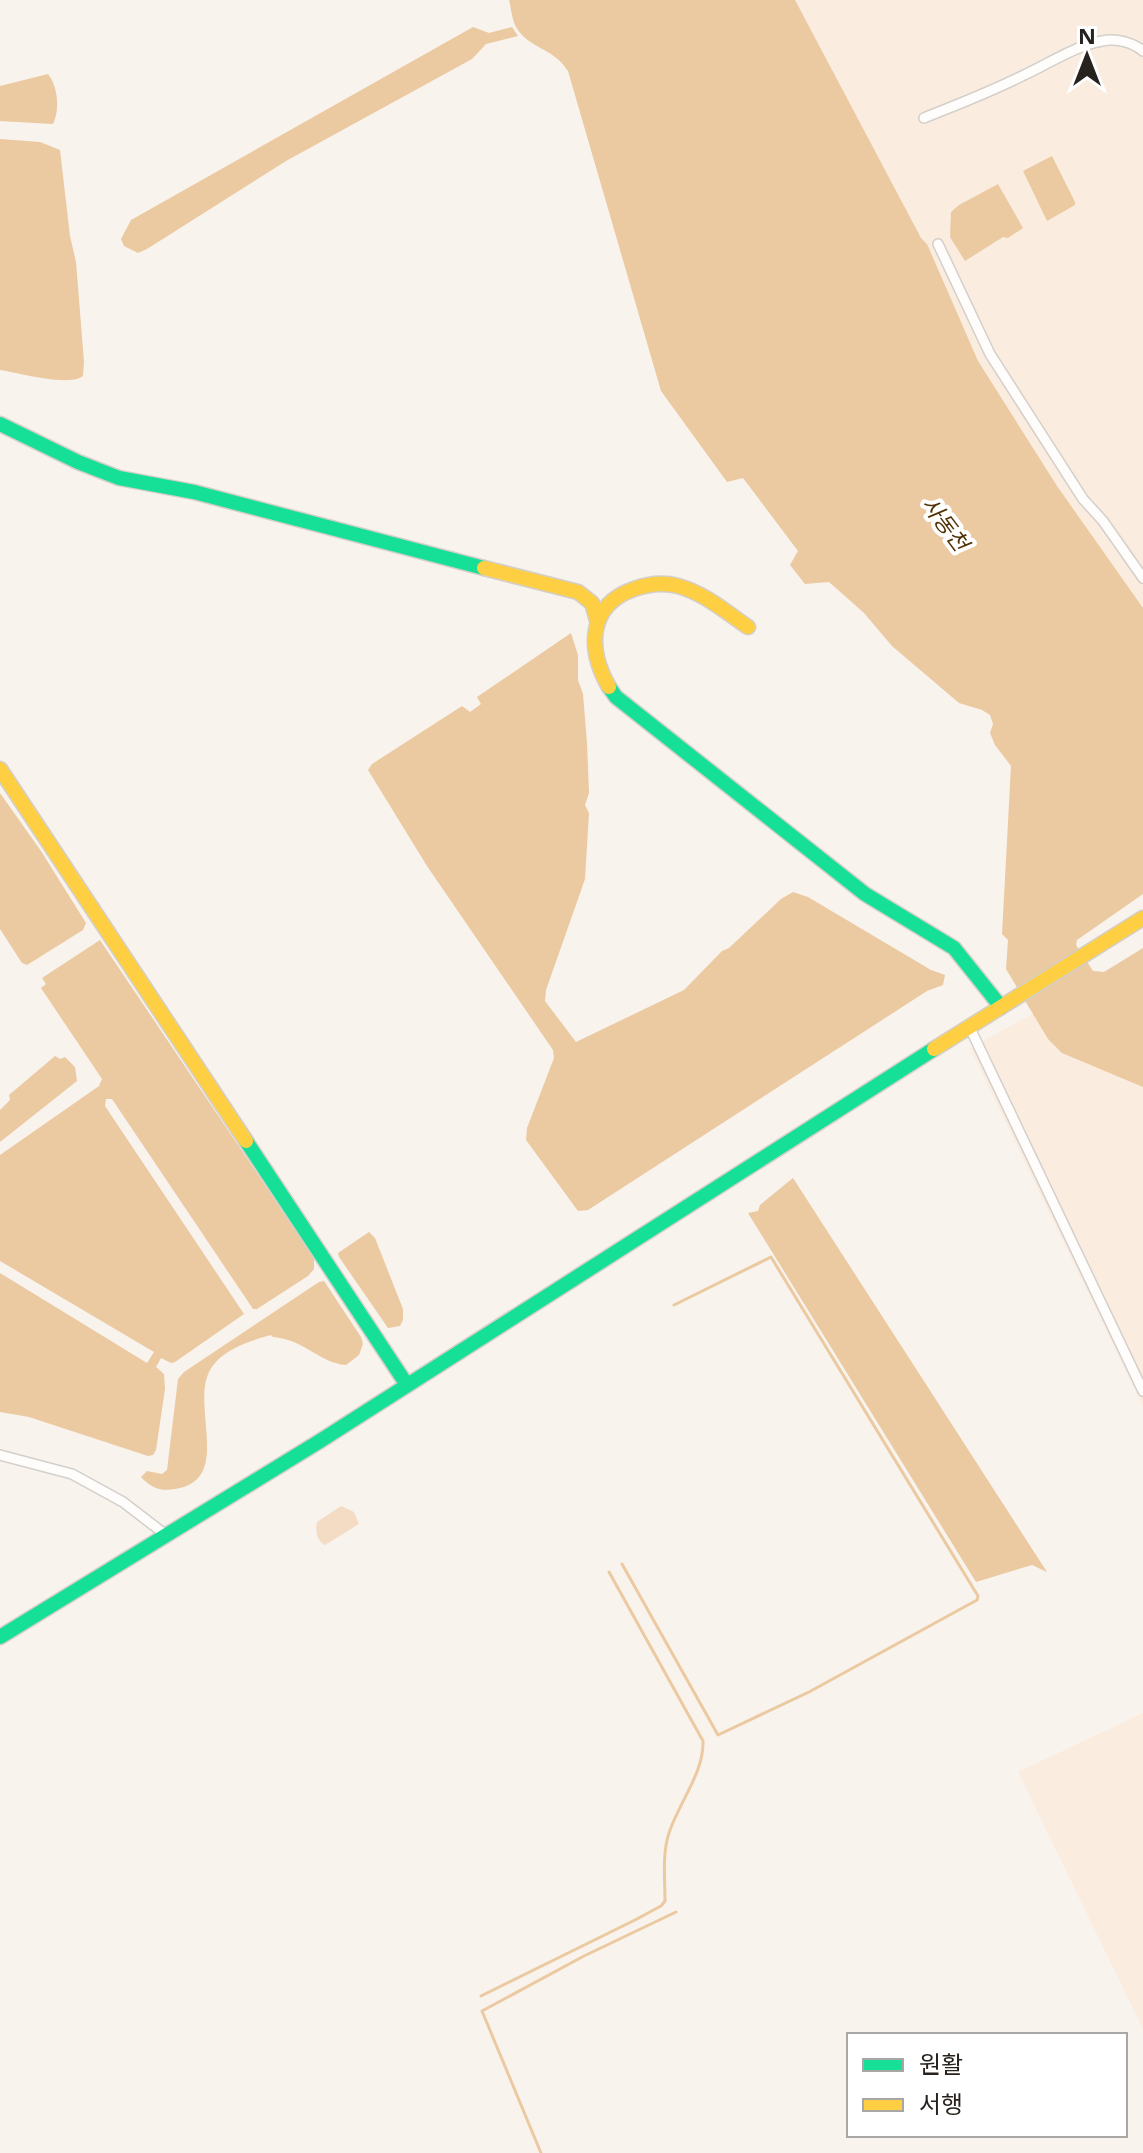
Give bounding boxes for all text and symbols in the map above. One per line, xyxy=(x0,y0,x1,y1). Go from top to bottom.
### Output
north arrow xyxy=(1047,16,1127,96)
text: N xyxy=(1078,20,1096,50)
water label: 사동천 xyxy=(916,490,978,558)
legend xyxy=(847,2033,1127,2137)
text: 원활 xyxy=(919,2047,963,2080)
text: 서행 xyxy=(919,2087,963,2120)

